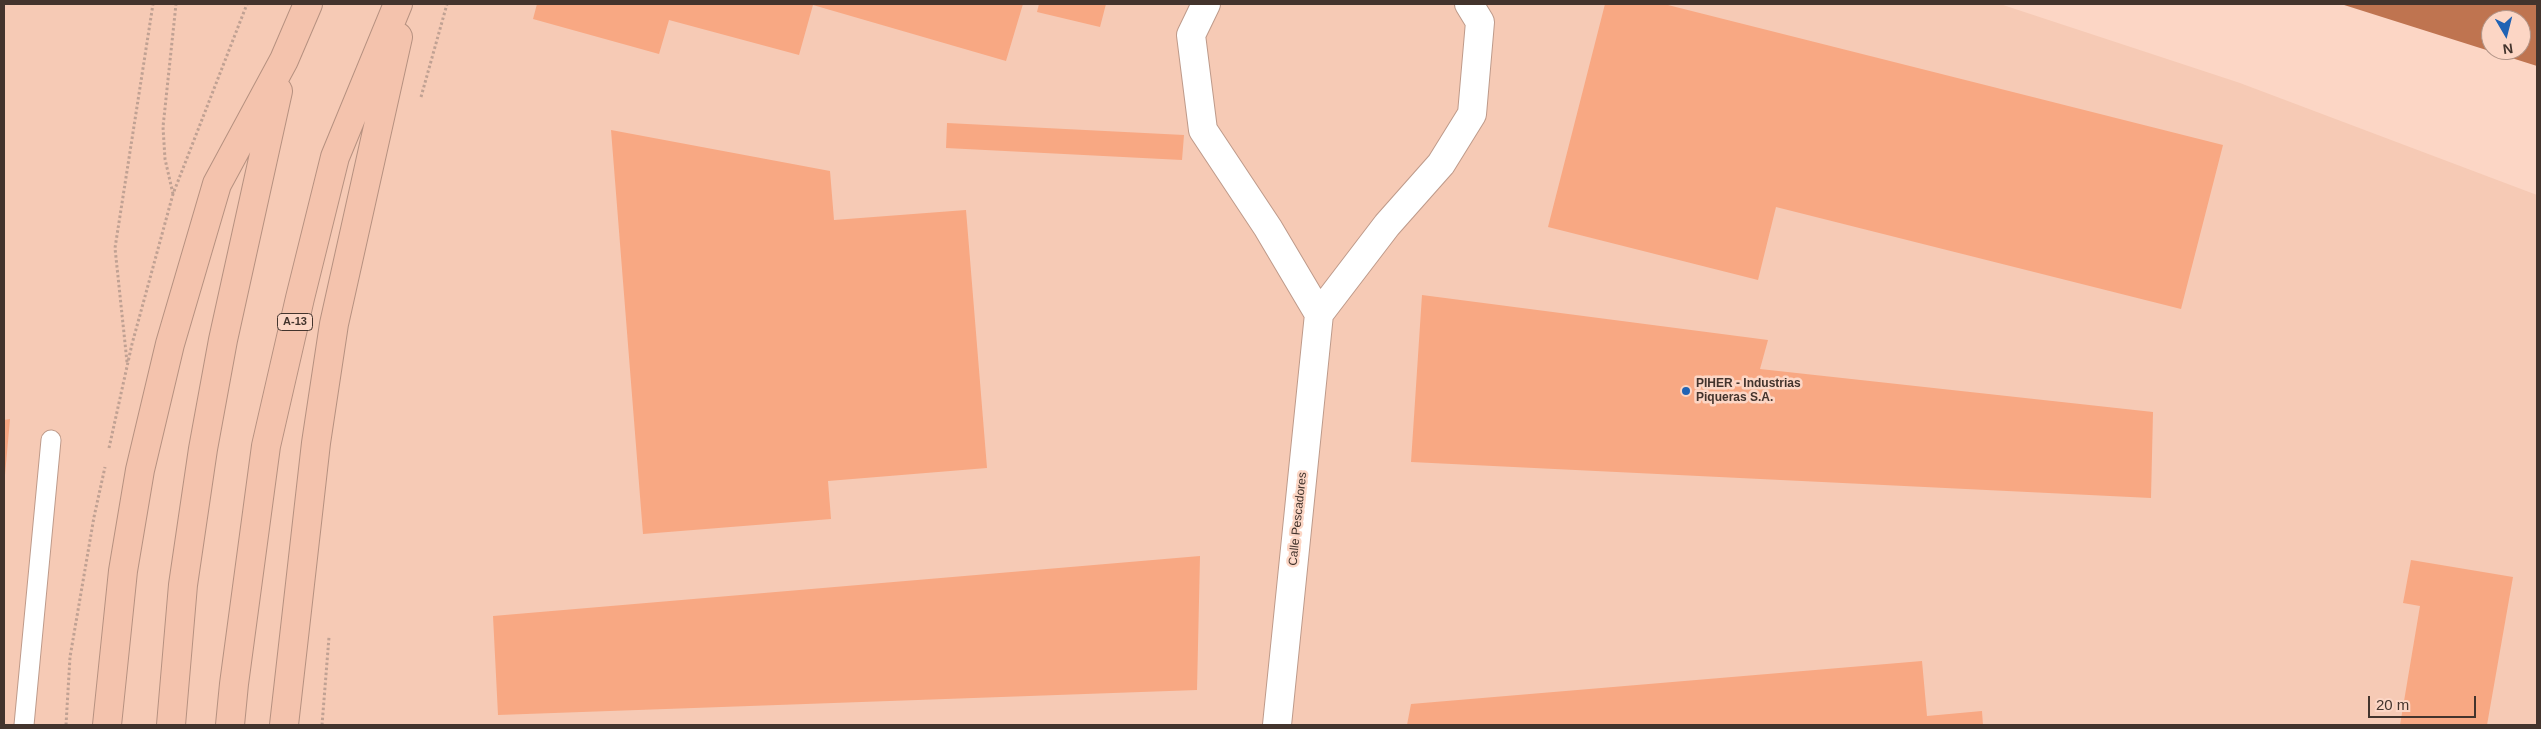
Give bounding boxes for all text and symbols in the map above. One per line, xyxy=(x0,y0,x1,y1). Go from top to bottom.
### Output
north arrow xyxy=(2481,10,2531,60)
text: N xyxy=(2502,40,2514,57)
road number: A-13 xyxy=(278,314,312,331)
place label: PIHER - Industrias Piqueras S.A. xyxy=(1696,377,1801,405)
marker: PIHER - Industrias Piqueras S.A. xyxy=(1680,385,1692,397)
street label: Calle Pescadores xyxy=(1286,471,1310,567)
scale bar xyxy=(2371,686,2478,718)
text: 20 m xyxy=(2376,696,2409,713)

